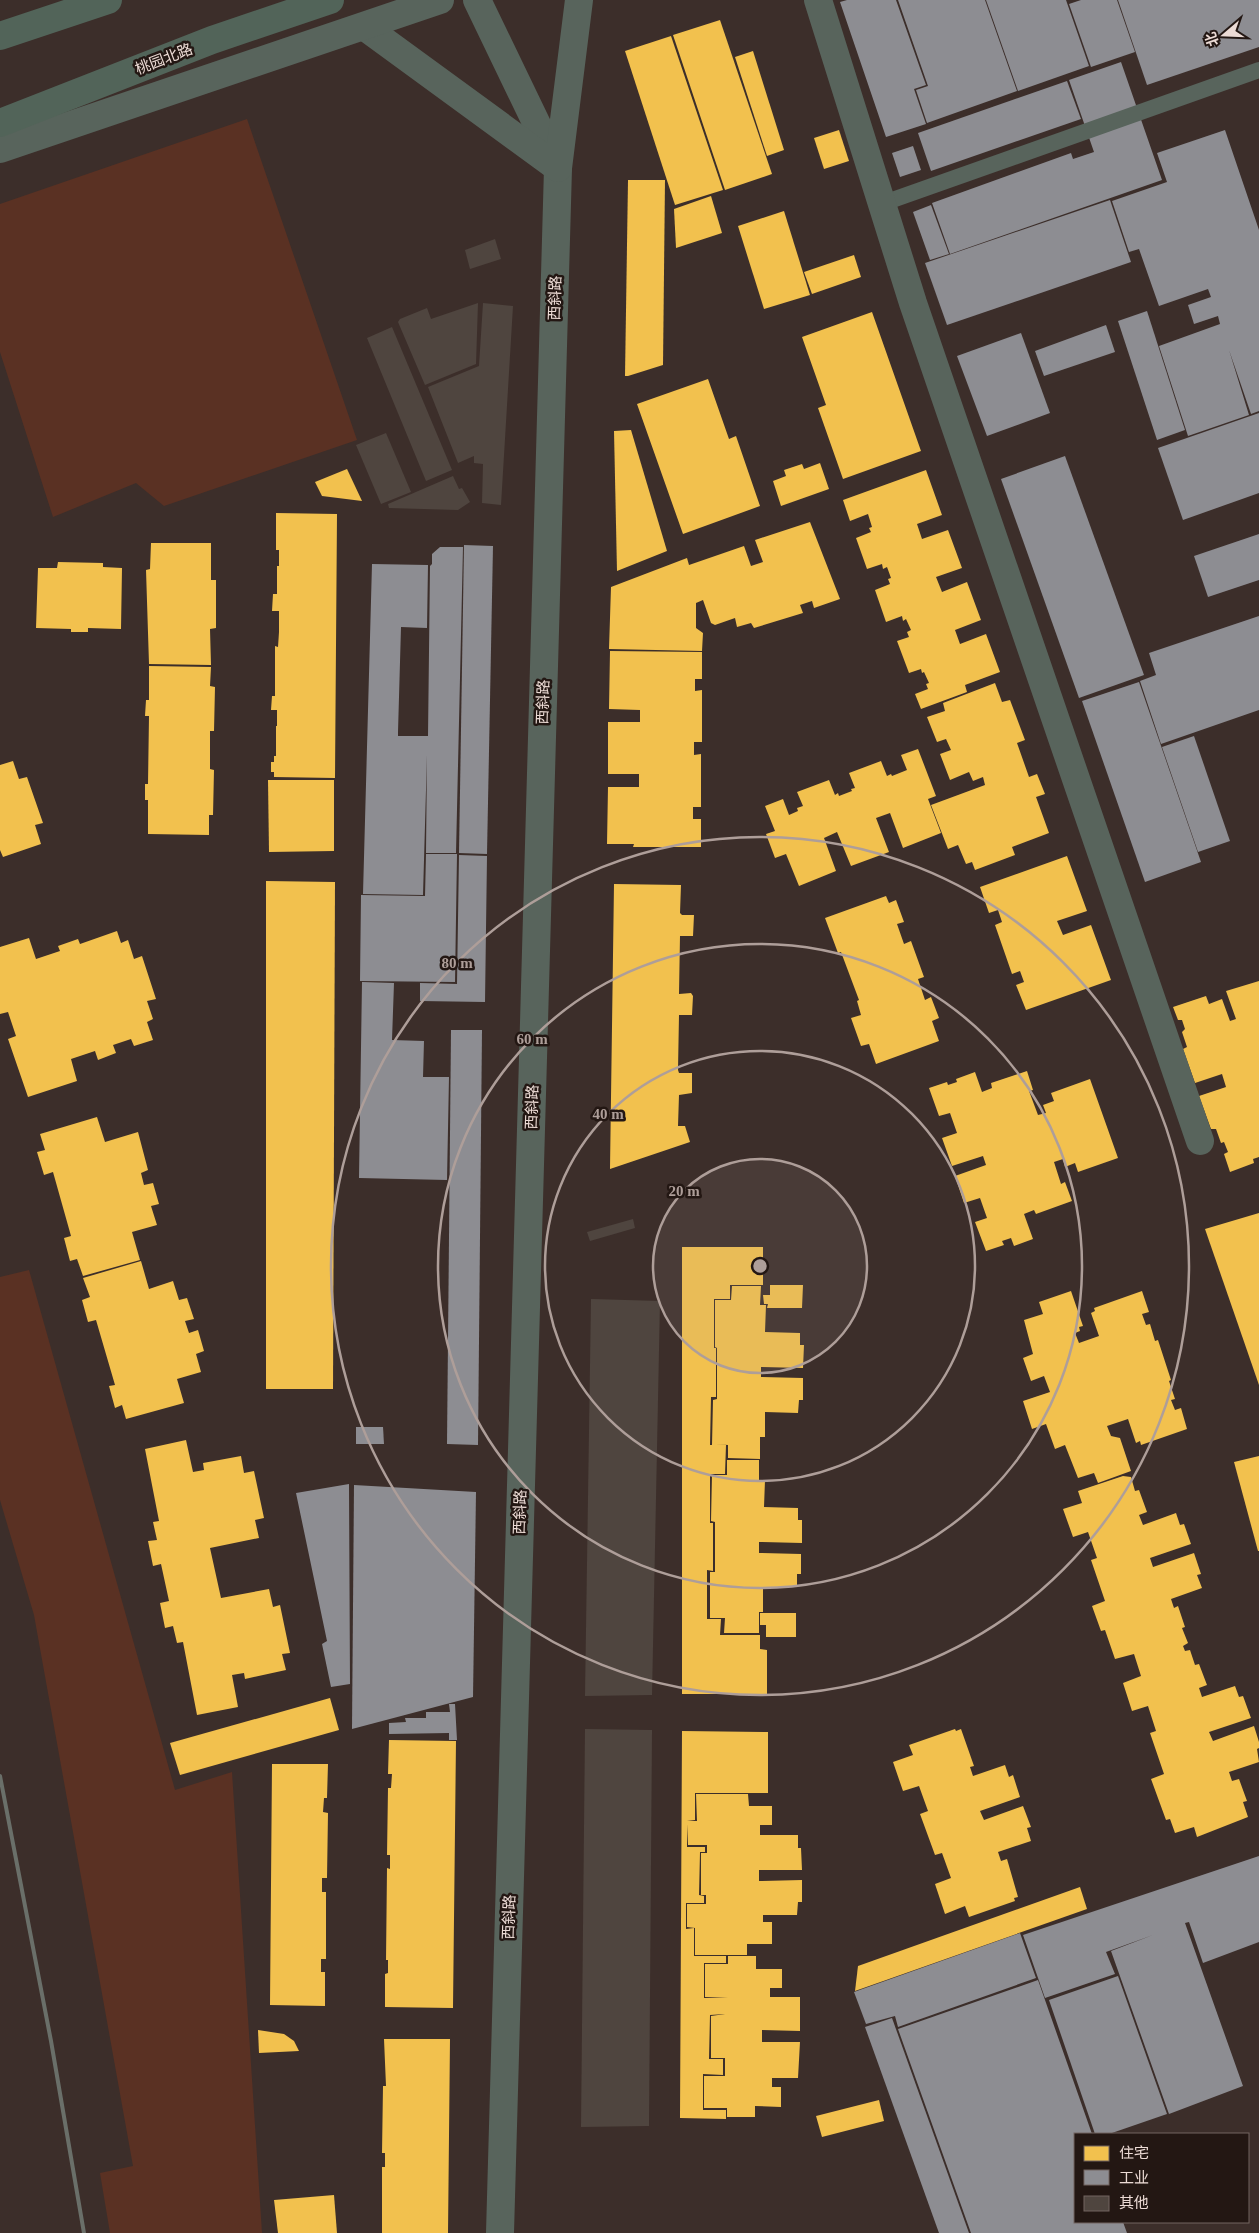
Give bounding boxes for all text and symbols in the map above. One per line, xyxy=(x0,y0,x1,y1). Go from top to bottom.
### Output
north arrow xyxy=(1199,10,1249,60)
text: 北 xyxy=(1203,30,1222,48)
street label: 桃园北路 xyxy=(133,40,195,77)
street label: 西斜路 xyxy=(546,275,564,321)
street label: 西斜路 xyxy=(534,679,552,725)
text: 80 m xyxy=(441,955,473,971)
text: 60 m xyxy=(516,1031,548,1047)
street label: 西斜路 xyxy=(523,1084,541,1130)
text: 40 m xyxy=(592,1106,624,1122)
text: 20 m xyxy=(668,1183,700,1199)
centre of rings xyxy=(751,1257,769,1275)
street label: 西斜路 xyxy=(511,1489,529,1535)
street label: 西斜路 xyxy=(500,1894,518,1940)
legend xyxy=(1074,2133,1249,2223)
text: 住宅 xyxy=(1119,2145,1149,2161)
text: 工业 xyxy=(1119,2170,1149,2186)
text: 其他 xyxy=(1119,2195,1149,2211)

